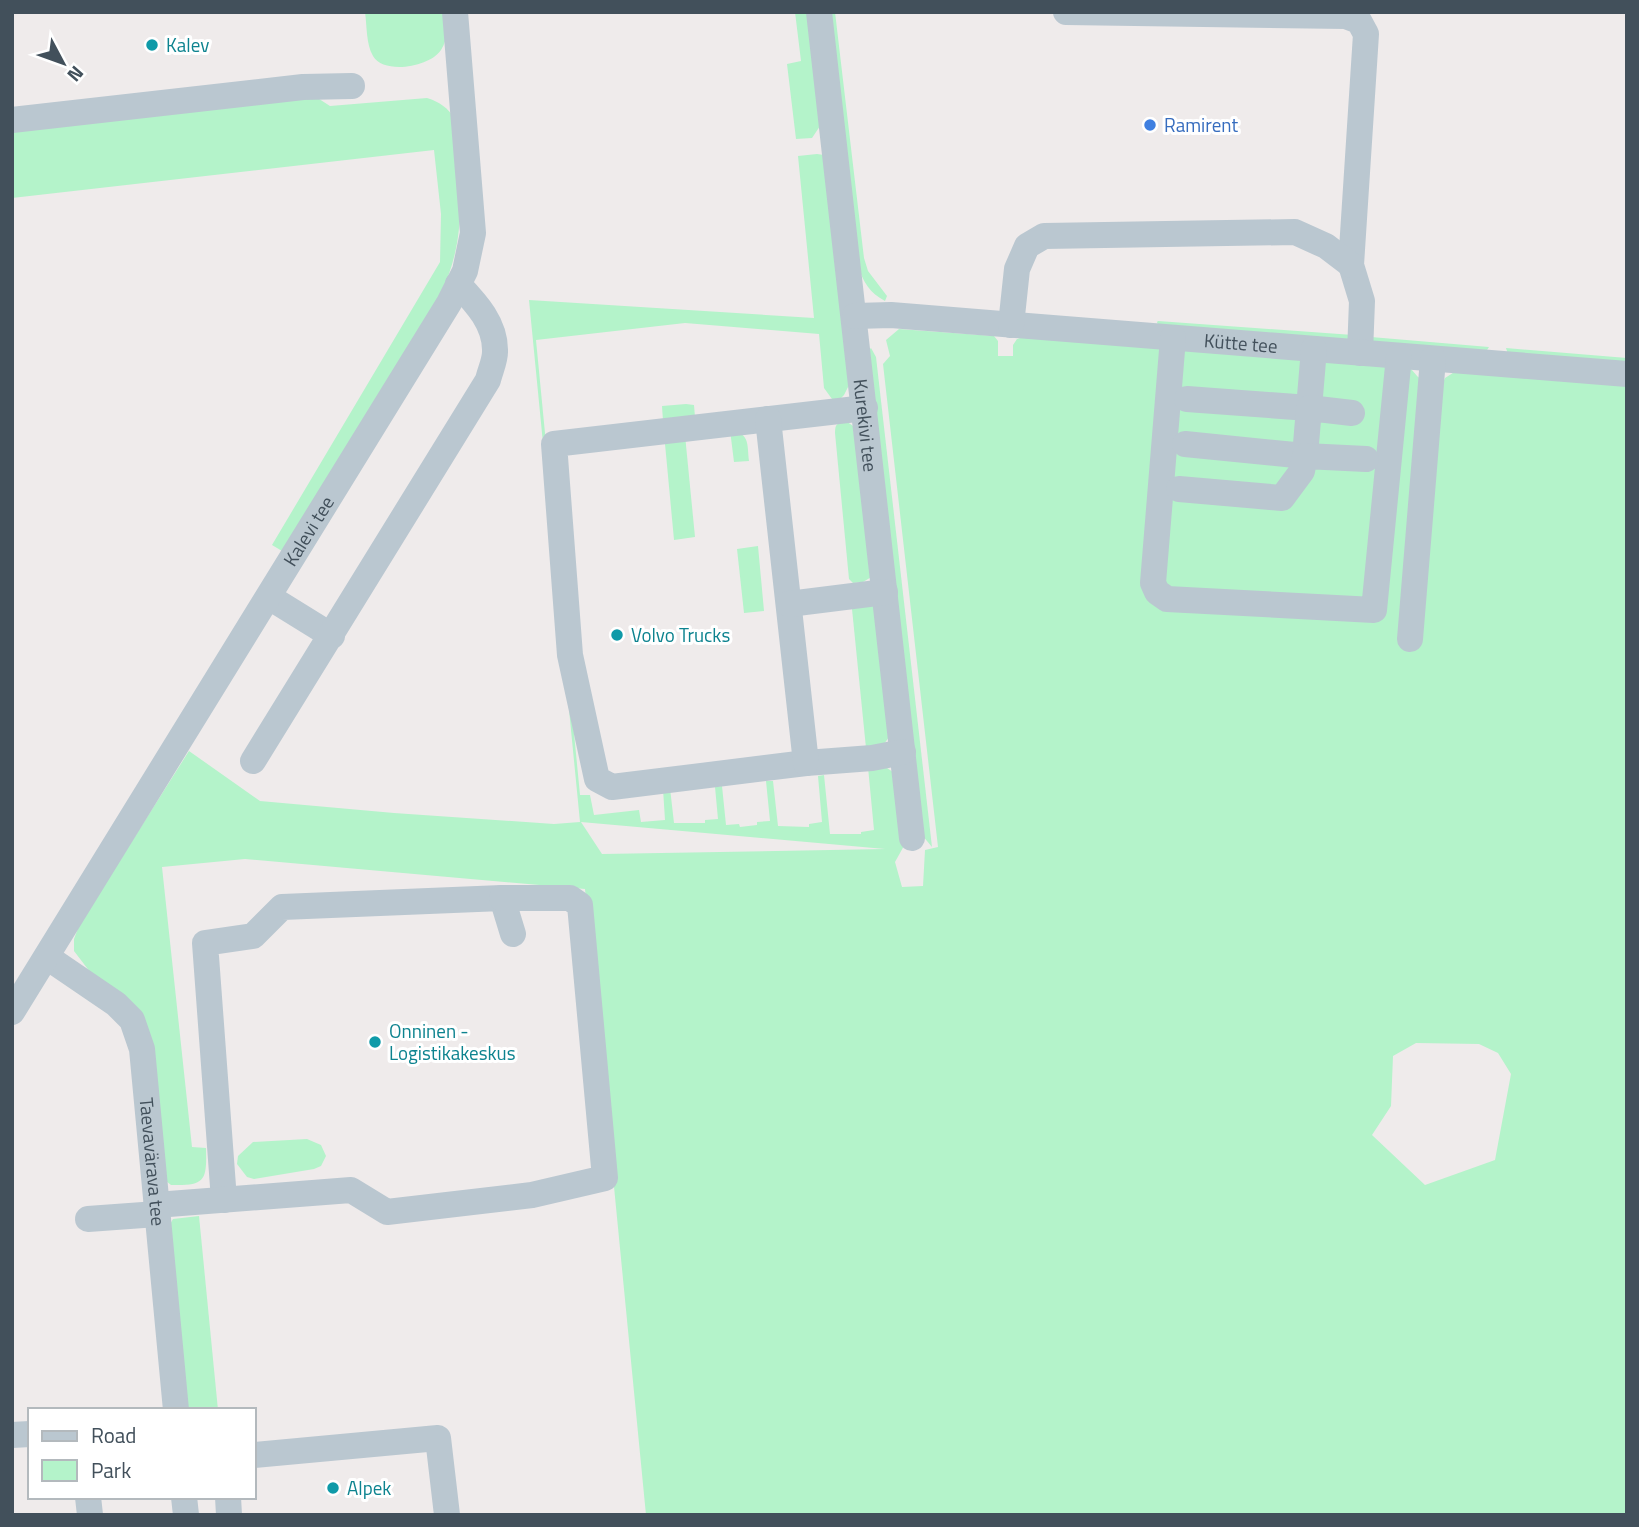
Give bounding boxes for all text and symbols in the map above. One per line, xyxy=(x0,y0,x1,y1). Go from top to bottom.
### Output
north arrow xyxy=(28,28,98,98)
place label: Kalev xyxy=(166,30,209,59)
marker: Kalev xyxy=(144,37,160,53)
text: N xyxy=(61,60,91,89)
place label: Ramirent xyxy=(1164,110,1238,139)
marker: Ramirent xyxy=(1142,117,1158,133)
street label: Kütte tee xyxy=(1203,325,1279,360)
street label: Kurekivi tee xyxy=(846,377,886,473)
street label: Kalevi tee xyxy=(275,490,341,571)
place label: Volvo Trucks xyxy=(631,620,730,649)
marker: Volvo Trucks xyxy=(609,627,625,643)
place label: Onninen - Logistikakeskus xyxy=(389,1016,516,1067)
marker: Onninen - Logistikakeskus xyxy=(367,1034,383,1050)
street label: Taevavärava tee xyxy=(133,1096,174,1227)
legend xyxy=(28,1408,256,1499)
text: Road xyxy=(91,1419,136,1451)
text: Park xyxy=(91,1454,131,1486)
place label: Alpek xyxy=(347,1473,391,1502)
marker: Alpek xyxy=(325,1480,341,1496)

